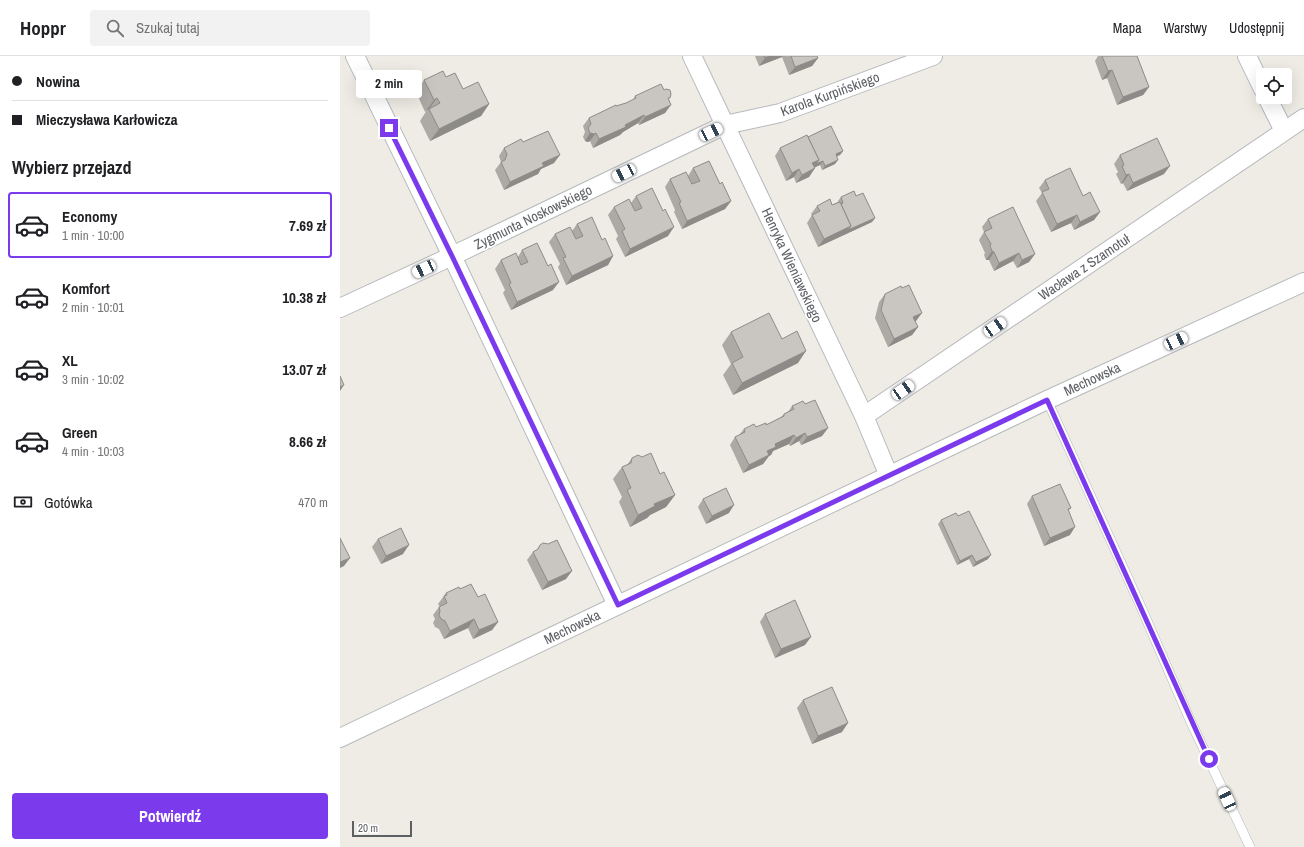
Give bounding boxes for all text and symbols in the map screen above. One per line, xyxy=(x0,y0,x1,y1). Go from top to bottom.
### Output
search box xyxy=(90,10,370,46)
text: Hoppr xyxy=(20,15,66,41)
icon: search xyxy=(104,17,126,39)
text: Szukaj tutaj xyxy=(136,17,199,38)
text: Mapa xyxy=(1113,19,1142,37)
text: Warstwy xyxy=(1164,19,1207,37)
text: Udostępnij xyxy=(1229,19,1284,37)
street label: Karola Kurpińskiego xyxy=(778,68,882,120)
map controls xyxy=(1256,68,1292,104)
button: locate xyxy=(1256,68,1292,104)
callout: 2 min xyxy=(356,70,422,98)
text: Nowina xyxy=(36,71,80,92)
text: 2 min xyxy=(375,75,403,92)
text: Mieczysława Karłowicza xyxy=(36,109,178,130)
route end xyxy=(380,119,398,137)
car xyxy=(698,121,724,143)
text: Wybierz przejazd xyxy=(12,155,132,180)
car xyxy=(611,162,637,184)
street label: Zygmunta Noskowskiego xyxy=(471,181,595,253)
street label: Henryka Wieniawskiego xyxy=(758,205,826,325)
text: Economy xyxy=(62,206,117,227)
icon: car xyxy=(14,207,50,243)
text: 7.69 zł xyxy=(289,215,326,236)
text: 1 min · 10:00 xyxy=(62,227,124,244)
street label: Wacława z Szamotuł xyxy=(1035,229,1134,304)
car xyxy=(411,258,437,280)
text: Komfort xyxy=(62,278,110,299)
icon: car xyxy=(14,279,50,315)
text: 10.38 zł xyxy=(282,287,326,308)
text: 2 min · 10:01 xyxy=(62,299,124,316)
car xyxy=(982,315,1008,339)
car xyxy=(1163,330,1189,352)
text: XL xyxy=(62,350,78,371)
icon: car xyxy=(14,351,50,387)
street label: Mechowska xyxy=(1061,358,1124,400)
text: 13.07 zł xyxy=(282,359,326,380)
text: 3 min · 10:02 xyxy=(62,371,124,388)
car xyxy=(890,378,916,402)
text: Green xyxy=(62,422,98,443)
icon: car xyxy=(14,423,50,459)
text: 8.66 zł xyxy=(289,431,326,452)
text: 4 min · 10:03 xyxy=(62,443,124,460)
icon: cash xyxy=(12,491,34,513)
text: Gotówka xyxy=(44,492,93,513)
text: 470 m xyxy=(298,494,328,511)
street label: Mechowska xyxy=(541,605,604,648)
route start xyxy=(1200,750,1218,768)
car xyxy=(1216,786,1238,812)
button: Potwierdź xyxy=(12,793,328,839)
scale bar xyxy=(352,819,412,838)
text: 20 m xyxy=(358,821,378,835)

